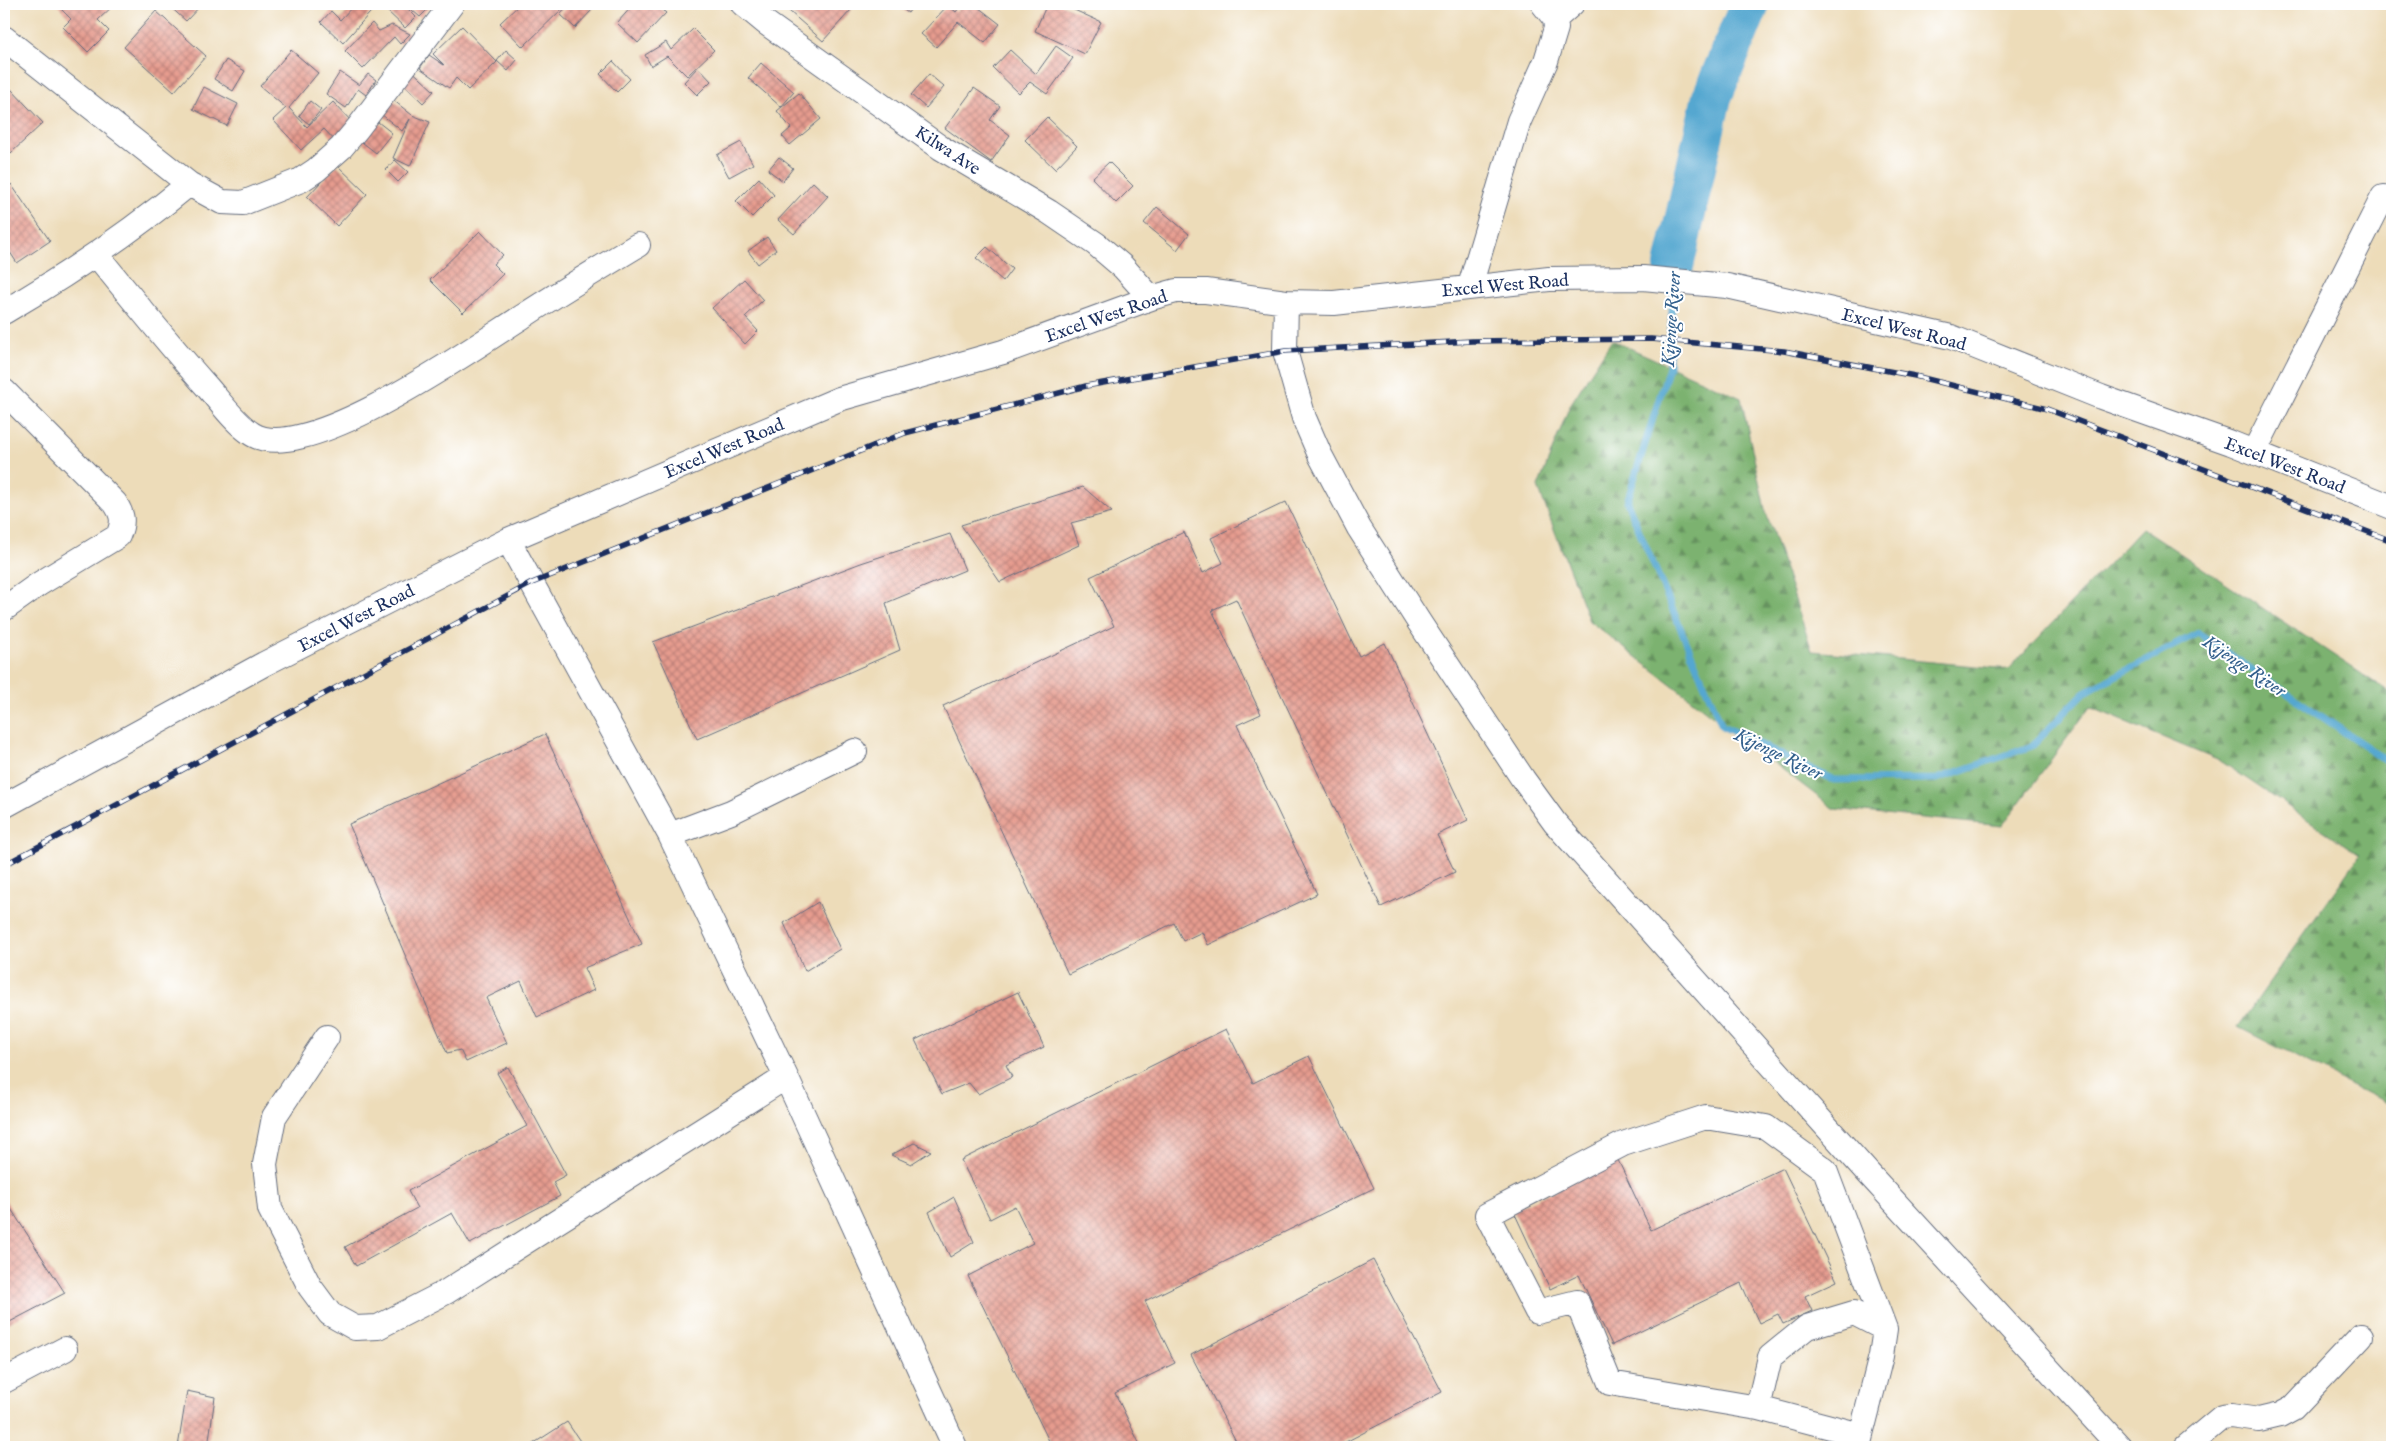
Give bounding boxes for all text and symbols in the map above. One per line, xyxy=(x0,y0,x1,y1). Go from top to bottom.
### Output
street label: Kilwa Ave xyxy=(910,121,984,181)
street label: Excel West Road xyxy=(1441,269,1570,304)
water label: Kijenge River xyxy=(1657,269,1687,368)
street label: Excel West Road xyxy=(1042,286,1171,349)
street label: Excel West Road xyxy=(1839,304,1969,357)
street label: Excel West Road xyxy=(661,414,788,485)
street label: Excel West Road xyxy=(2221,433,2349,500)
street label: Excel West Road xyxy=(295,580,419,659)
water label: Kijenge River xyxy=(2197,630,2291,704)
water label: Kijenge River xyxy=(1729,723,1828,787)

